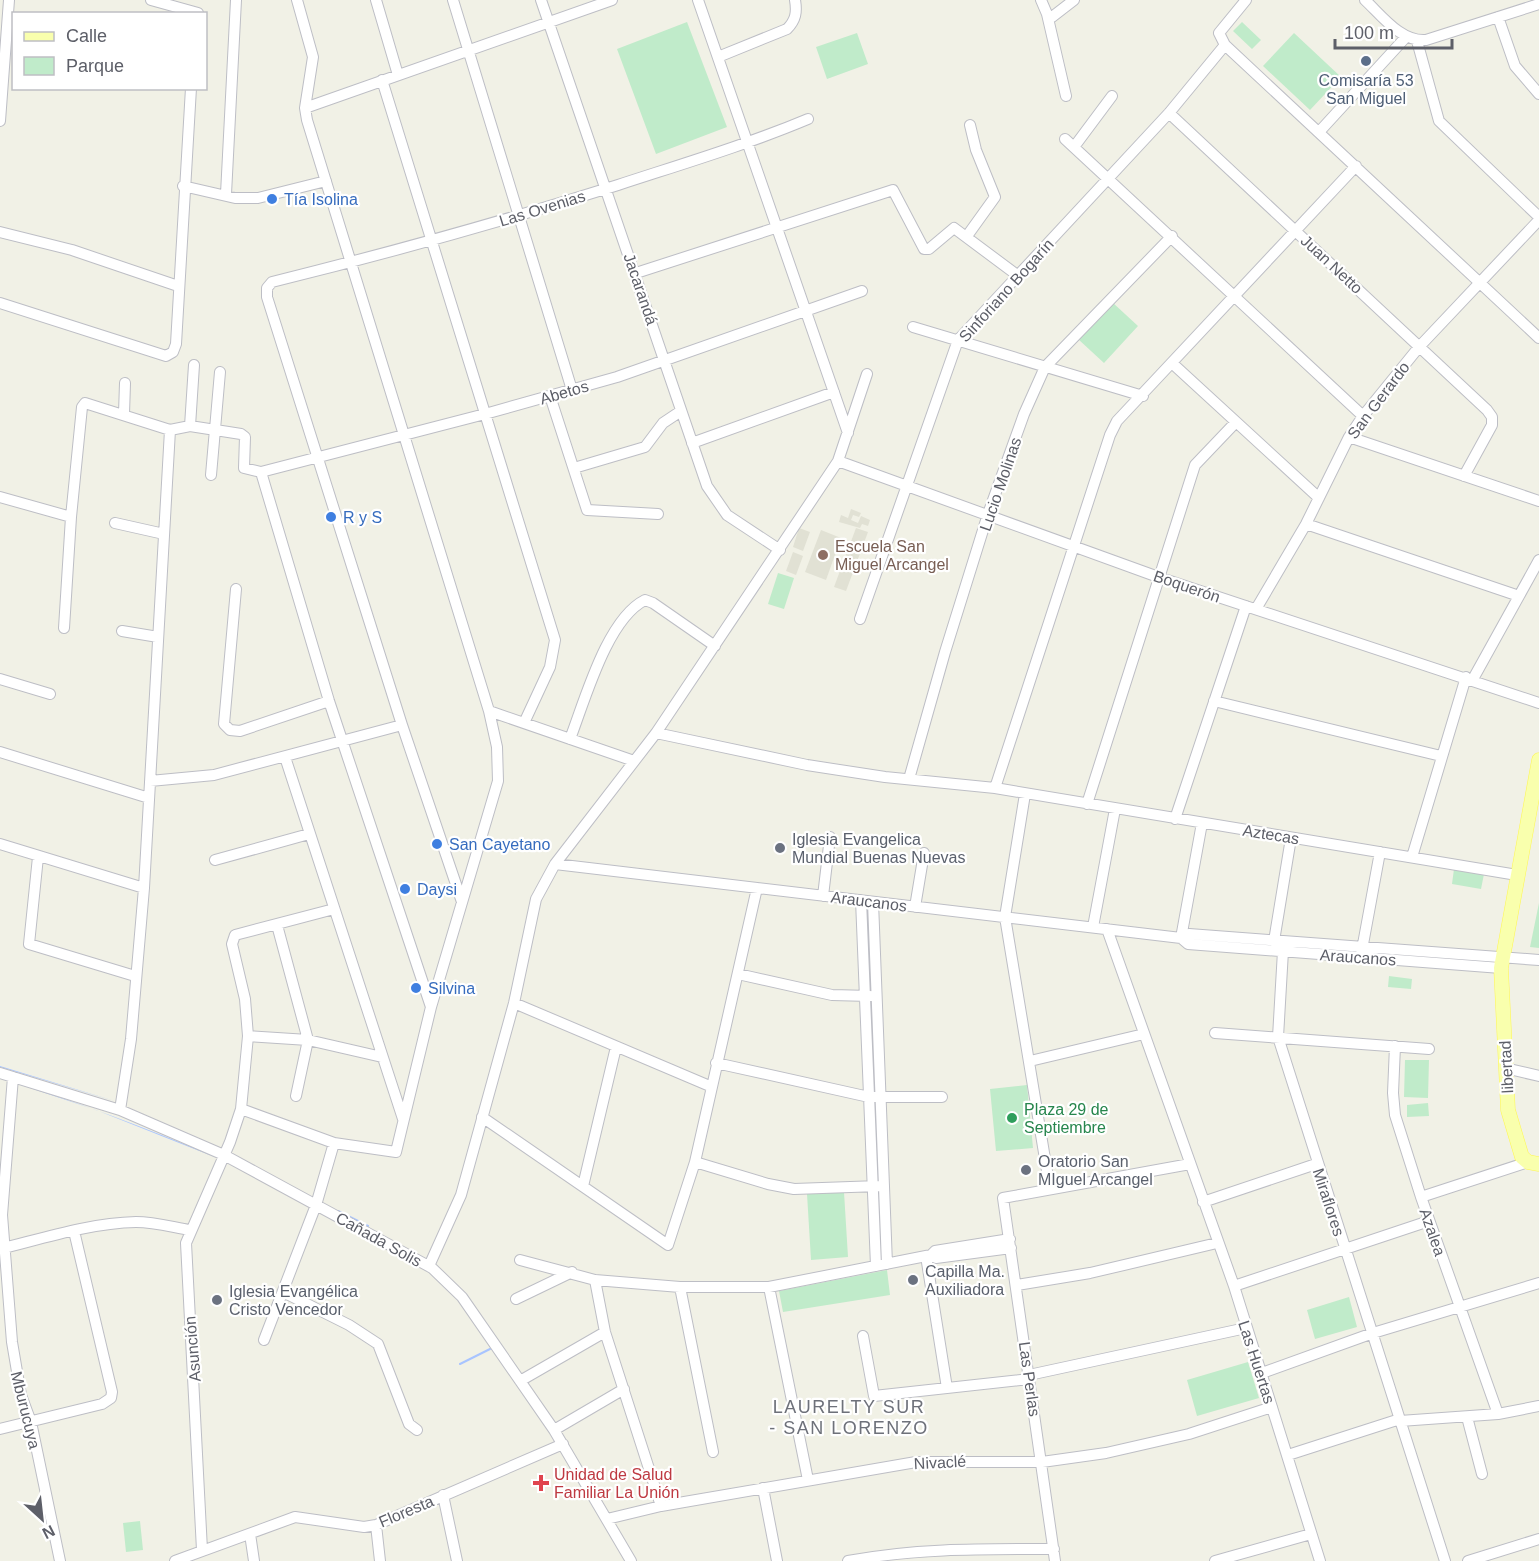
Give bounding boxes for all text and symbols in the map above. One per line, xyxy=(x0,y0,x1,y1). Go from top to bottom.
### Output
legend xyxy=(12,12,207,90)
scale bar xyxy=(1335,12,1452,50)
text: 100 m xyxy=(1344,23,1394,43)
text: Calle xyxy=(66,26,107,46)
marker: Comisaría 53 San Miguel xyxy=(1359,54,1373,68)
text: Parque xyxy=(66,56,124,76)
place label: Comisaría 53 San Miguel xyxy=(1318,72,1414,107)
street label: Las Ovenias xyxy=(497,187,587,230)
place label: Tía Isolina xyxy=(284,191,358,208)
marker: Tía Isolina xyxy=(265,192,279,206)
street label: Juan Netto xyxy=(1298,232,1366,297)
street label: Sinforiano Bogarín xyxy=(956,235,1057,345)
street label: Jacarandá xyxy=(620,251,661,327)
street label: San Gerardo xyxy=(1344,359,1413,442)
street label: Abetos xyxy=(538,377,590,408)
street label: Lucio Molinas xyxy=(977,435,1024,533)
place label: R y S xyxy=(343,509,382,526)
marker: R y S xyxy=(324,510,338,524)
place label: Escuela San Miguel Arcangel xyxy=(835,538,949,573)
marker: Escuela San Miguel Arcangel xyxy=(816,548,830,562)
street label: Boquerón xyxy=(1151,567,1222,606)
street label: Aztecas xyxy=(1241,822,1300,847)
place label: Iglesia Evangelica Mundial Buenas Nuevas xyxy=(792,831,965,866)
place label: San Cayetano xyxy=(449,836,551,853)
marker: San Cayetano xyxy=(430,837,444,851)
marker: Iglesia Evangelica Mundial Buenas Nuevas xyxy=(773,841,787,855)
place label: Daysi xyxy=(417,881,457,898)
marker: Daysi xyxy=(398,882,412,896)
street label: Araucanos xyxy=(830,888,908,915)
street label: Araucanos xyxy=(1319,946,1397,969)
place label: Silvina xyxy=(428,980,475,997)
marker: Silvina xyxy=(409,981,423,995)
street label: libertad xyxy=(1497,1040,1516,1094)
place label: Plaza 29 de Septiembre xyxy=(1024,1101,1109,1136)
marker: Plaza 29 de Septiembre xyxy=(1005,1111,1019,1125)
place label: Oratorio San MIguel Arcangel xyxy=(1038,1153,1153,1188)
marker: Oratorio San MIguel Arcangel xyxy=(1019,1163,1033,1177)
street label: Miraflores xyxy=(1310,1166,1347,1238)
street label: Azalea xyxy=(1417,1206,1449,1258)
street label: Cañada Solis xyxy=(333,1209,424,1270)
place label: Capilla Ma. Auxiliadora xyxy=(925,1263,1005,1298)
marker: Capilla Ma. Auxiliadora xyxy=(906,1273,920,1287)
place label: Iglesia Evangélica Cristo Vencedor xyxy=(229,1283,358,1318)
marker: Iglesia Evangélica Cristo Vencedor xyxy=(210,1293,224,1307)
street label: Asunción xyxy=(181,1315,204,1382)
street label: Las Huertas xyxy=(1235,1319,1278,1406)
street label: Las Perlas xyxy=(1016,1340,1043,1418)
street label: Mburucuya xyxy=(8,1370,43,1451)
district label: LAURELTY SUR - SAN LORENZO xyxy=(769,1397,929,1438)
street label: Nivaclé xyxy=(913,1453,967,1472)
place label: Unidad de Salud Familiar La Unión xyxy=(554,1466,679,1501)
marker: Unidad de Salud Familiar La Unión xyxy=(532,1474,550,1492)
north arrow xyxy=(12,1489,72,1549)
street label: Floresta xyxy=(376,1492,436,1531)
text: N xyxy=(40,1522,58,1542)

